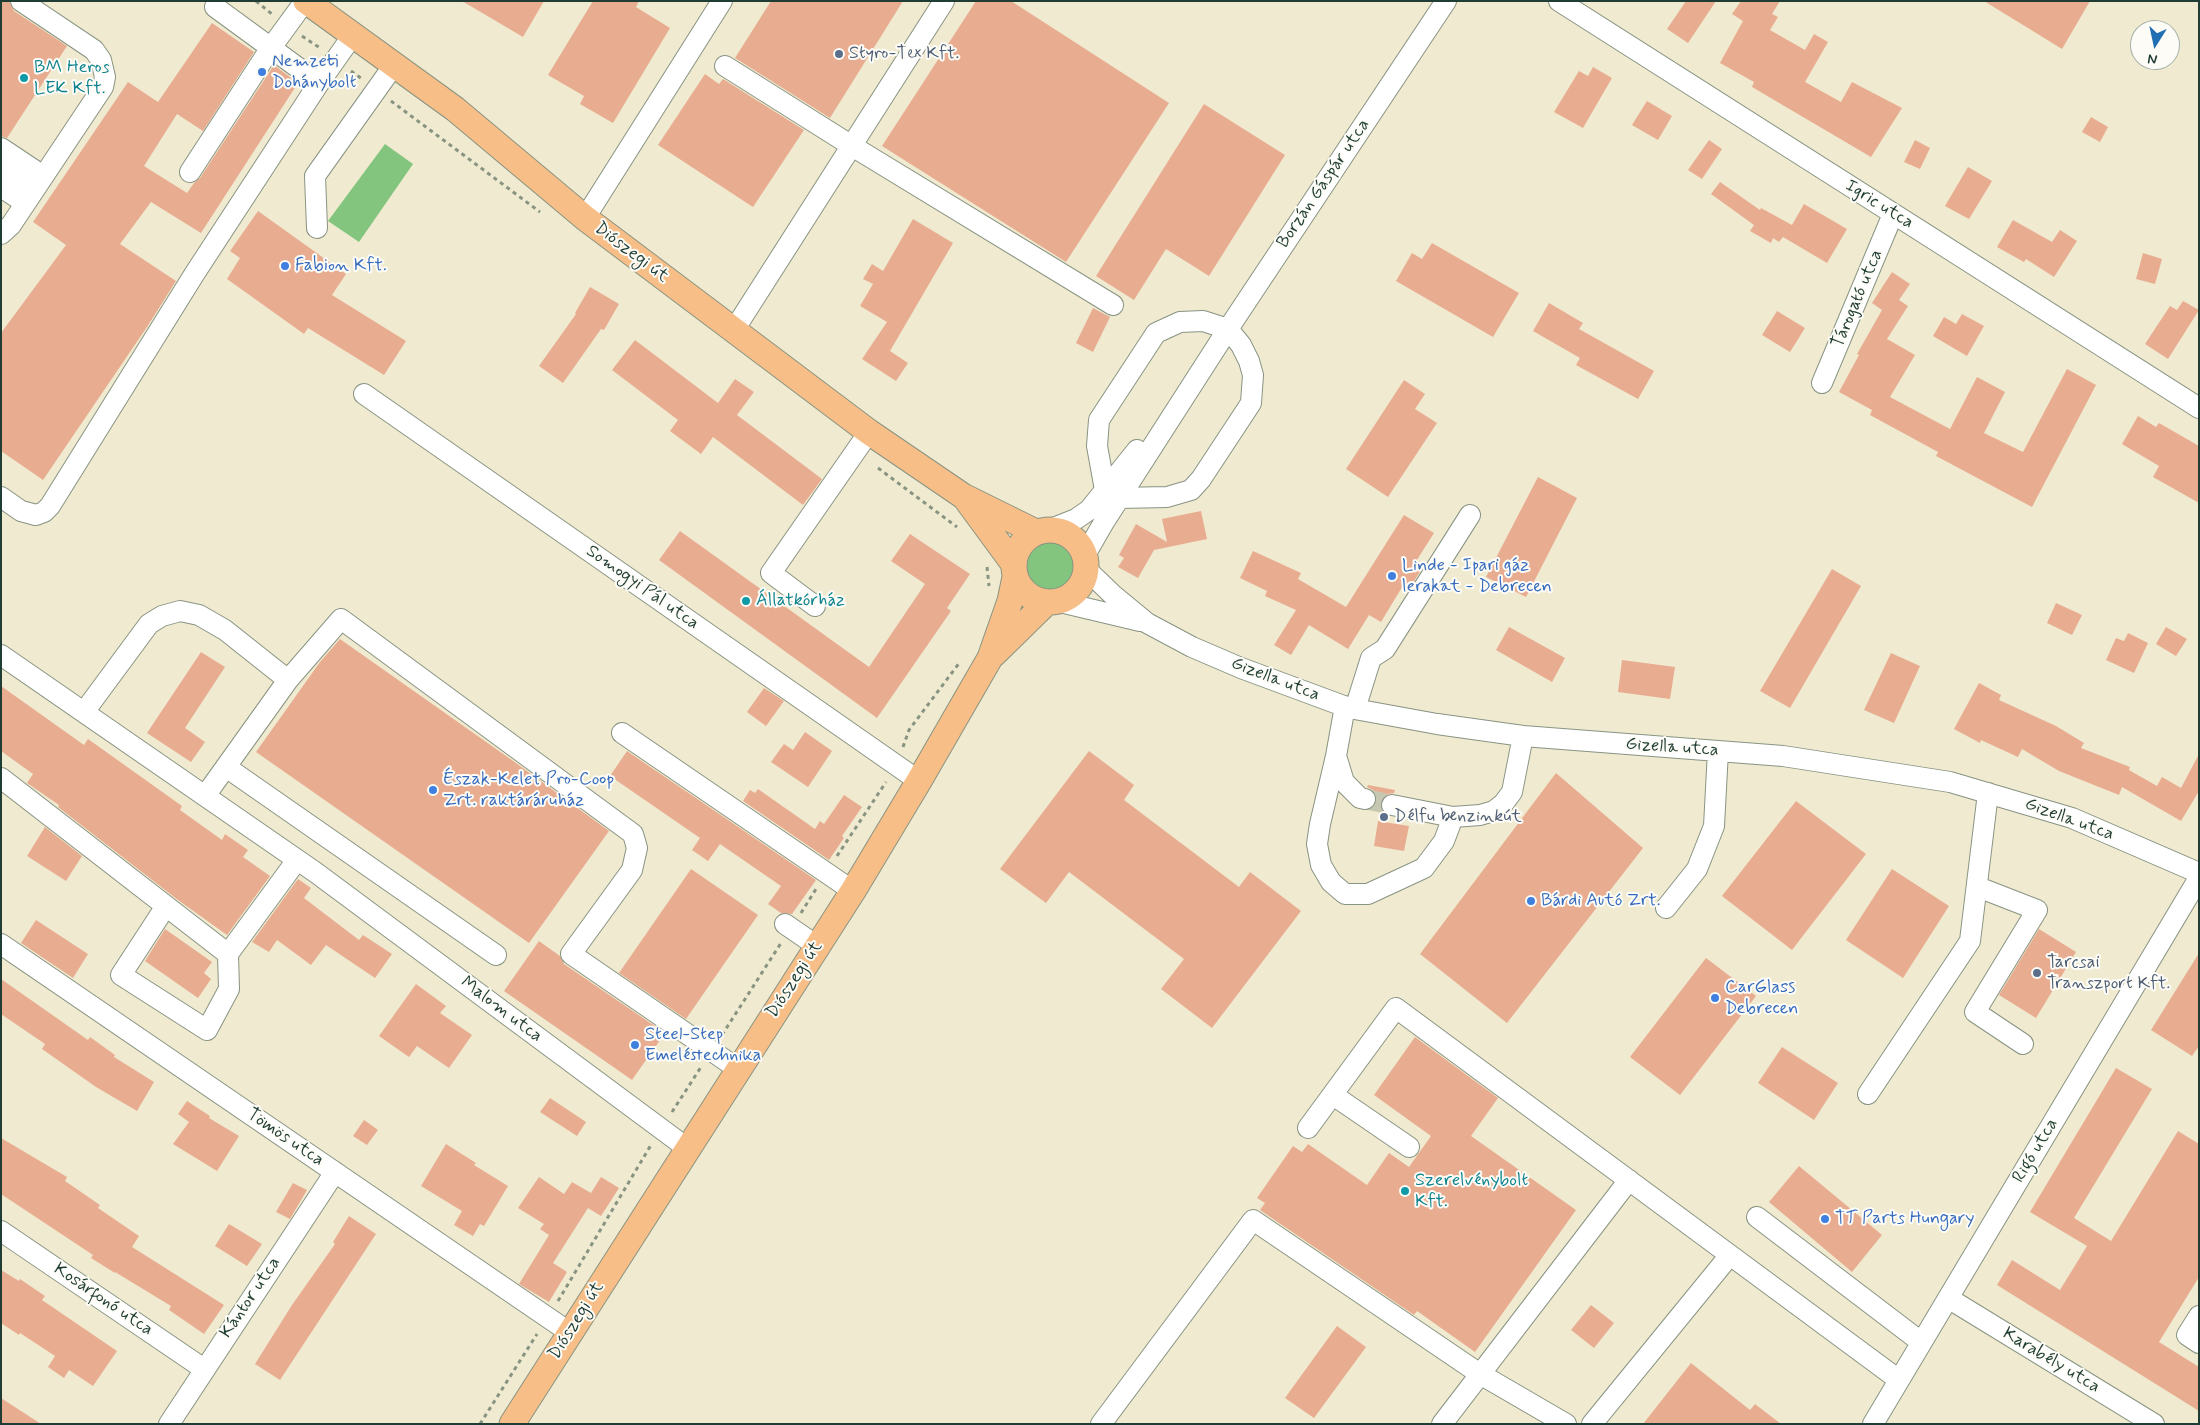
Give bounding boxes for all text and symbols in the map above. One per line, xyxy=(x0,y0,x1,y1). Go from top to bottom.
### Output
north arrow xyxy=(2130,20,2180,70)
place label: Styro-Tex Kft. xyxy=(849,43,959,65)
marker: Styro-Tex Kft. xyxy=(833,48,845,60)
text: N xyxy=(2146,49,2159,68)
place label: Nemzeti Dohánybolt xyxy=(272,51,356,94)
place label: BM Heros LEK Kft. xyxy=(34,57,110,100)
marker: Nemzeti Dohánybolt xyxy=(256,66,268,78)
marker: BM Heros LEK Kft. xyxy=(18,72,30,84)
street label: Borzán Gáspár utca xyxy=(1273,115,1375,253)
street label: Igric utca xyxy=(1841,176,1917,234)
street label: Diószegi út xyxy=(589,218,673,288)
street label: Tárogató utca xyxy=(1828,247,1888,351)
place label: Fabion Kft. xyxy=(295,255,387,277)
marker: Fabion Kft. xyxy=(279,260,291,272)
street label: Somogyi Pál utca xyxy=(581,541,703,635)
place label: Linde - Ipari gáz lerakat - Debrecen xyxy=(1402,555,1552,598)
marker: Linde - Ipari gáz lerakat - Debrecen xyxy=(1386,570,1398,582)
place label: Állatkórház xyxy=(756,590,845,612)
marker: Állatkórház xyxy=(740,595,752,607)
street label: Gizella utca xyxy=(1228,653,1322,707)
street label: Gizella utca xyxy=(1625,734,1719,762)
place label: Észak-Kelet Pro-Coop Zrt. raktáráruház xyxy=(443,769,614,812)
marker: Észak-Kelet Pro-Coop Zrt. raktáráruház xyxy=(427,784,439,796)
street label: Gizella utca xyxy=(2022,794,2116,846)
place label: Délfu benzinkút xyxy=(1394,806,1522,828)
marker: Délfu benzinkút xyxy=(1378,811,1390,823)
place label: Bárdi Autó Zrt. xyxy=(1541,890,1661,912)
marker: Bárdi Autó Zrt. xyxy=(1525,895,1537,907)
street label: Diószegi út xyxy=(762,937,828,1023)
place label: Tarcsai Transzport Kft. xyxy=(2047,952,2170,994)
marker: Tarcsai Transzport Kft. xyxy=(2031,967,2043,979)
street label: Malom utca xyxy=(456,972,546,1048)
place label: CarGlass Debrecen xyxy=(1725,977,1798,1020)
marker: CarGlass Debrecen xyxy=(1709,992,1721,1004)
place label: Steel-Step Emeléstechnika xyxy=(645,1024,761,1066)
marker: Steel-Step Emeléstechnika xyxy=(629,1039,641,1051)
street label: Tömös utca xyxy=(242,1104,328,1172)
street label: Rigó utca xyxy=(2008,1115,2064,1187)
place label: Szerelvénybolt Kft. xyxy=(1415,1170,1528,1212)
marker: Szerelvénybolt Kft. xyxy=(1399,1185,1411,1197)
place label: TT Parts Hungary xyxy=(1835,1208,1975,1230)
marker: TT Parts Hungary xyxy=(1819,1213,1831,1225)
street label: Kántor utca xyxy=(216,1253,286,1343)
street label: Kosárfonó utca xyxy=(49,1259,157,1341)
street label: Diószegi út xyxy=(545,1278,609,1364)
street label: Karabély utca xyxy=(1998,1324,2104,1398)

